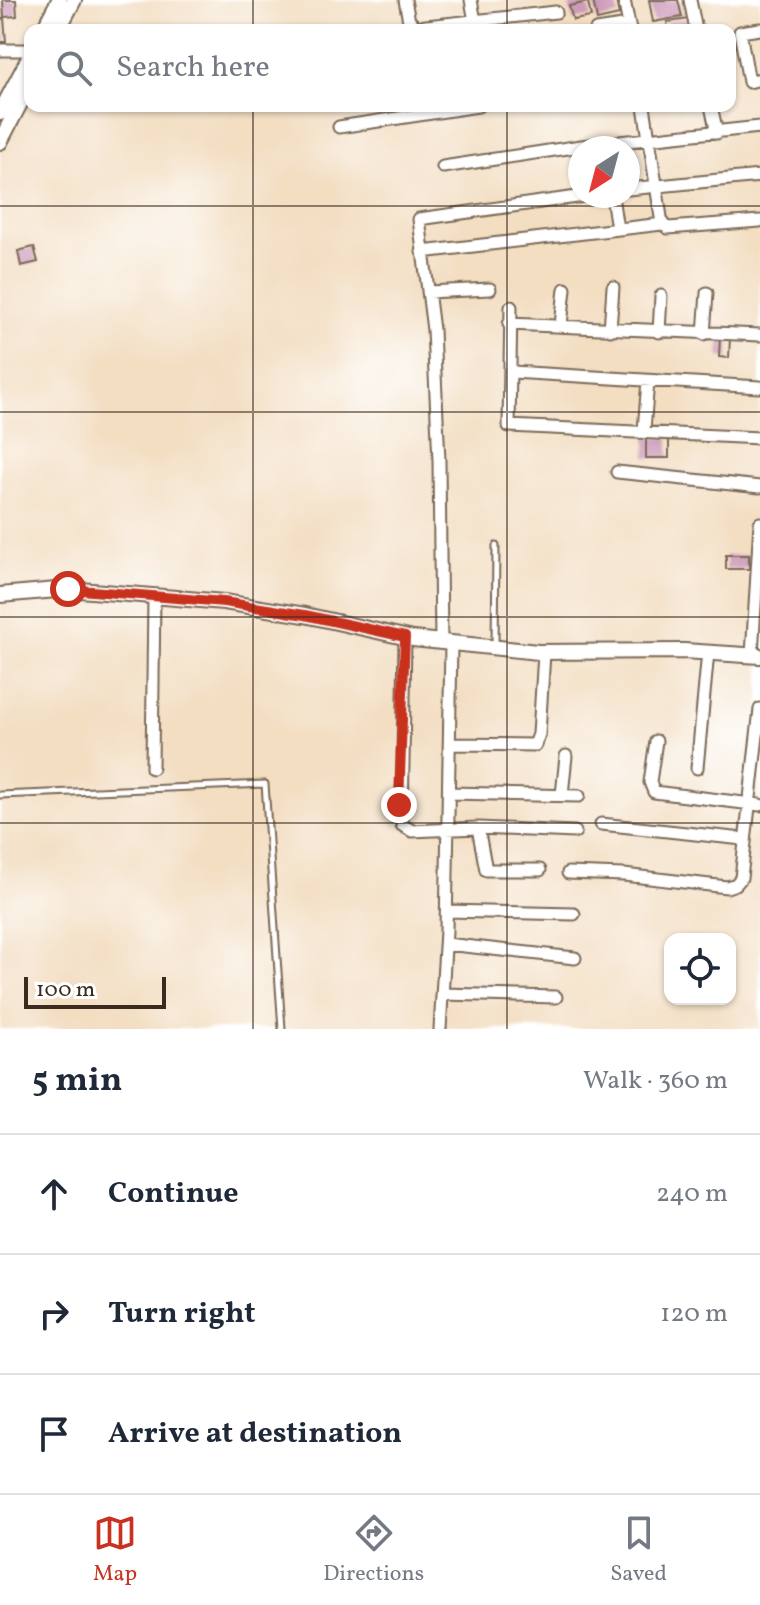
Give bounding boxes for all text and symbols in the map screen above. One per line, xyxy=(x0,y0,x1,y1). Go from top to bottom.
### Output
search box xyxy=(24,24,736,112)
icon: search xyxy=(52,46,96,90)
text: Search here xyxy=(116,47,270,89)
north arrow xyxy=(568,136,640,208)
route start xyxy=(50,571,86,607)
route end xyxy=(381,787,417,823)
map controls xyxy=(664,933,736,1005)
button: locate xyxy=(664,933,736,1005)
scale bar xyxy=(24,973,166,1009)
text: 100 m xyxy=(36,975,95,1006)
text: 5 min xyxy=(32,1058,122,1105)
text: Walk · 360 m xyxy=(583,1063,728,1099)
icon: ahead xyxy=(32,1172,76,1216)
text: Continue xyxy=(108,1173,239,1215)
text: 240 m xyxy=(656,1176,728,1212)
icon: right xyxy=(32,1292,76,1336)
text: Turn right xyxy=(108,1293,256,1335)
text: 120 m xyxy=(660,1296,728,1332)
icon: arrive xyxy=(32,1412,76,1456)
text: Arrive at destination xyxy=(108,1413,402,1455)
tab: Map xyxy=(93,1511,137,1590)
tab: Directions xyxy=(323,1511,424,1590)
tab: Saved xyxy=(610,1511,667,1590)

